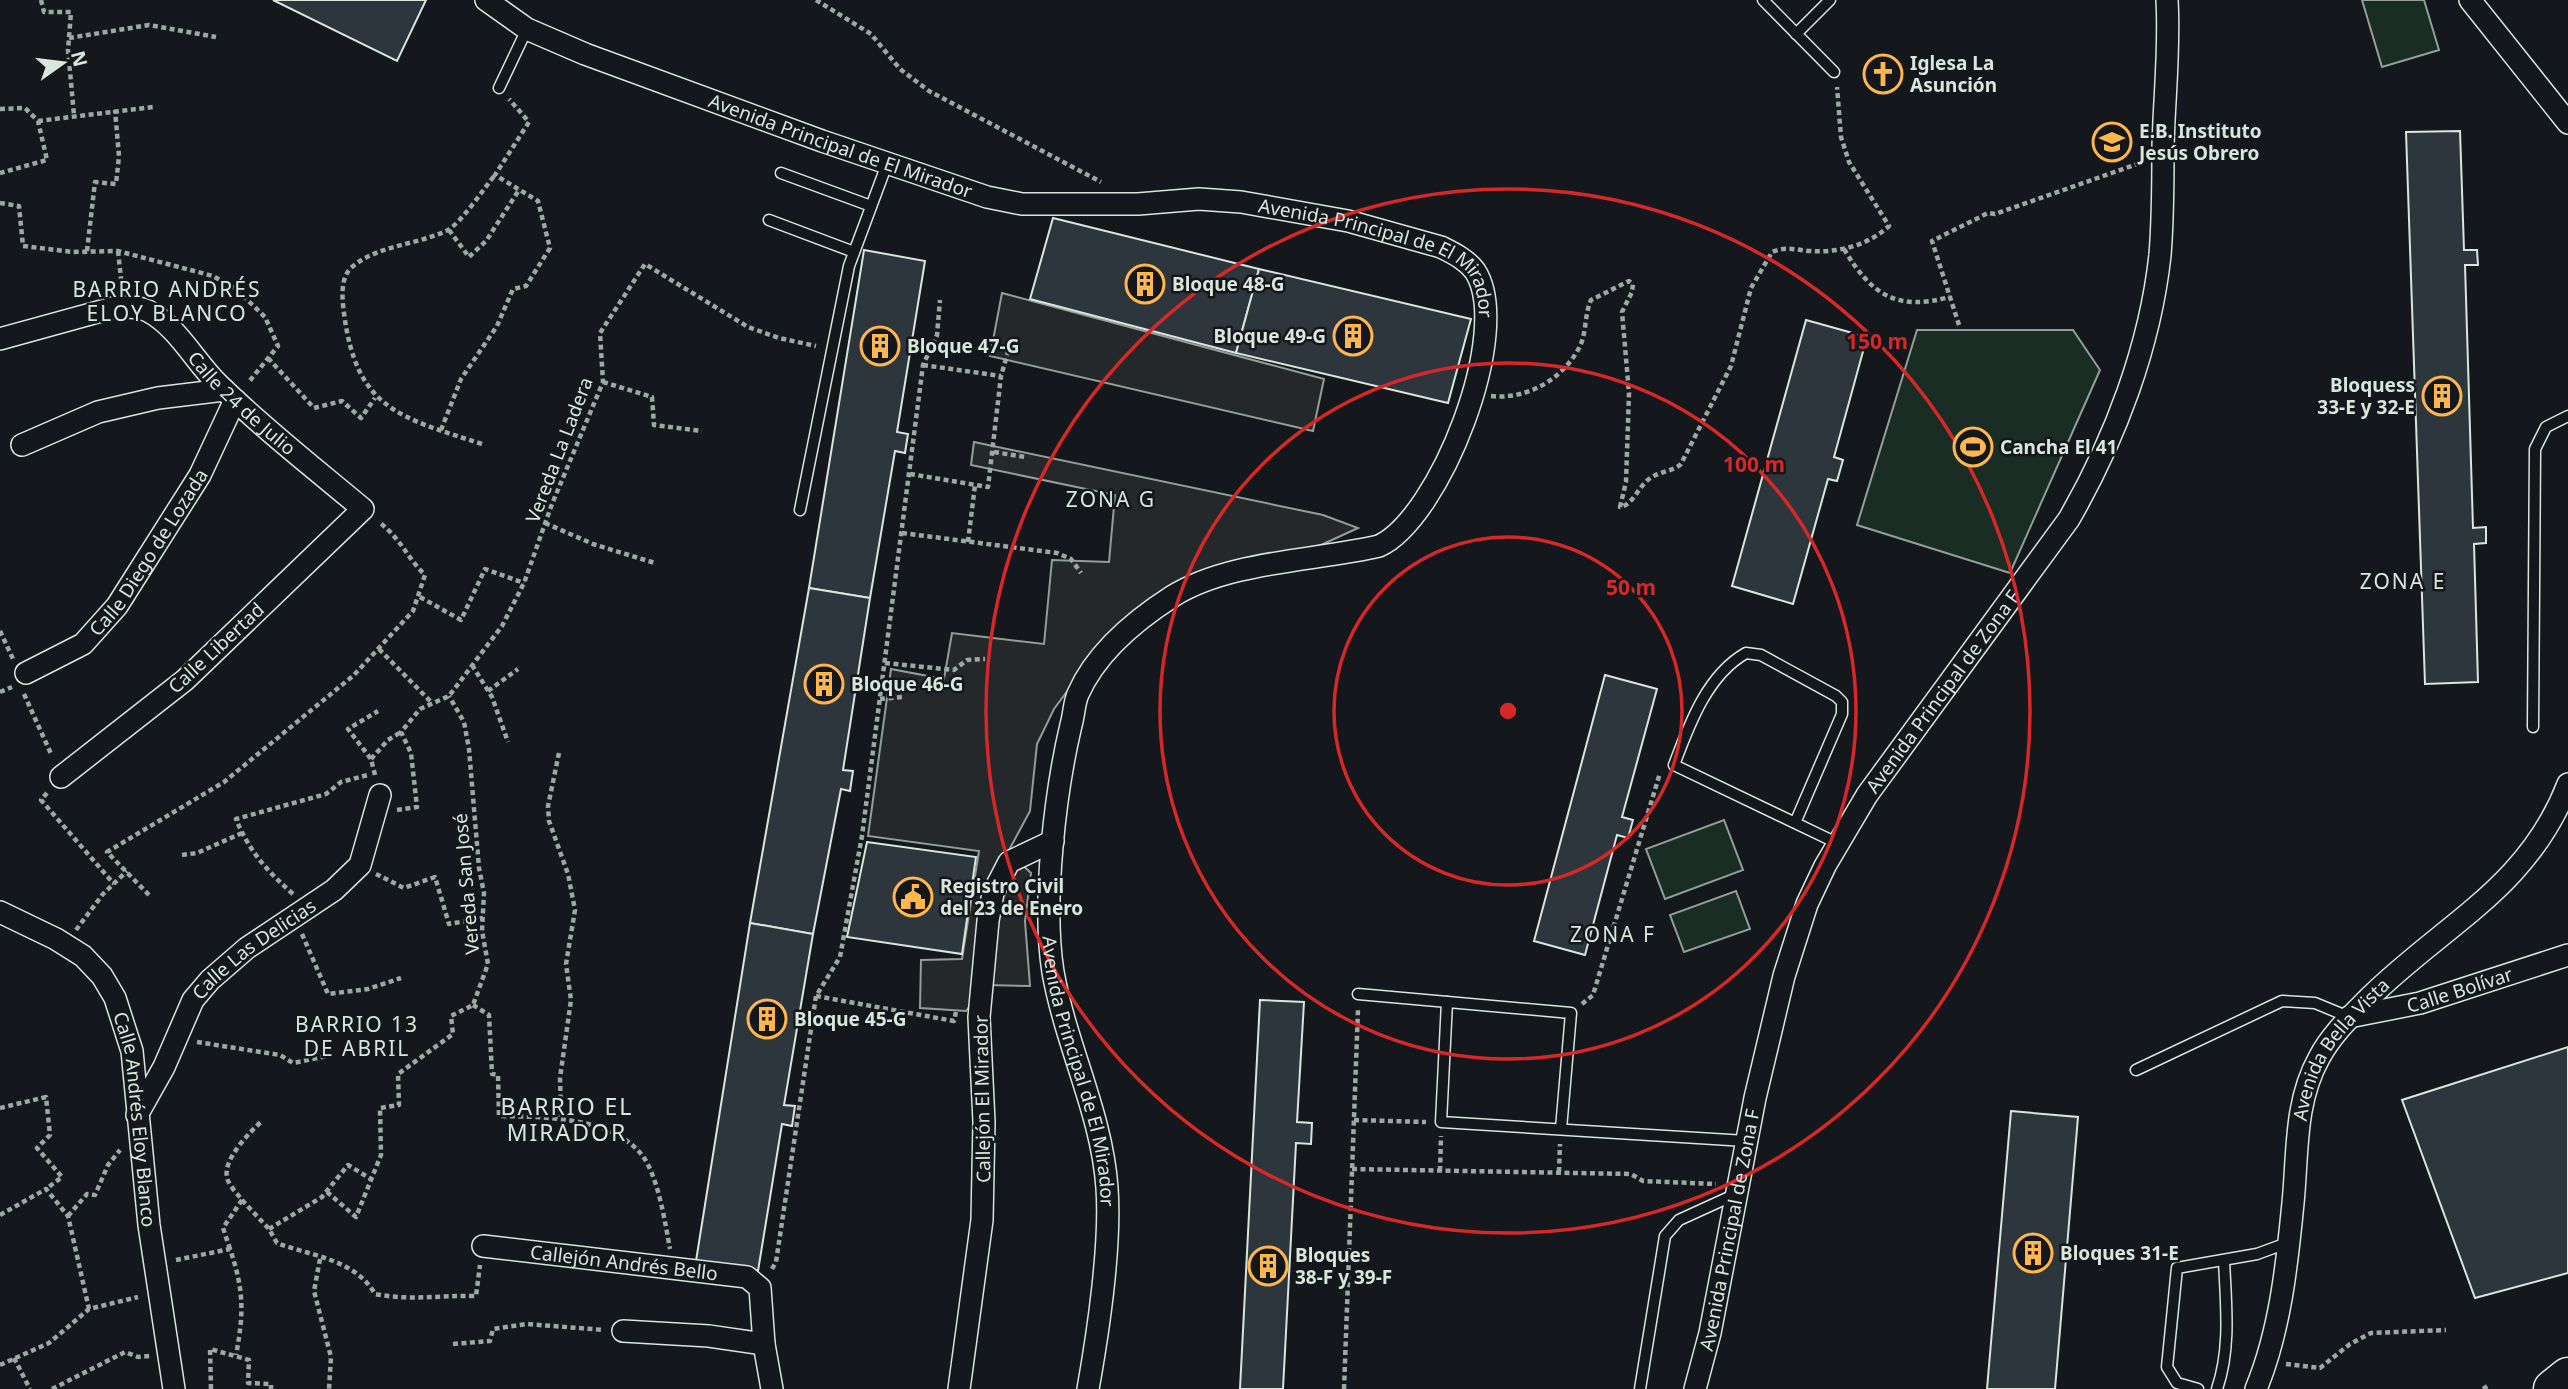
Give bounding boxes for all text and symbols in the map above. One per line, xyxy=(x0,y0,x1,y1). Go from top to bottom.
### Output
north arrow xyxy=(28,28,98,98)
text: N xyxy=(65,48,94,70)
place label: Iglesa La Asunción xyxy=(1910,50,1997,98)
church icon: Iglesa La Asunción xyxy=(1862,53,1904,95)
street label: Avenida Principal de El Mirador xyxy=(705,88,976,204)
place label: E.B. Instituto Jesús Obrero xyxy=(2137,118,2262,166)
school or university icon: E.B. Instituto Jesús Obrero xyxy=(2091,121,2133,163)
street label: Avenida Principal de El Mirador xyxy=(1256,192,1499,318)
building icon: Bloque 48-G xyxy=(1124,263,1166,305)
place label: Bloque 48-G xyxy=(1172,271,1284,297)
district label: BARRIO ANDRÉS ELOY BLANCO xyxy=(72,275,262,327)
building icon: Bloque 49-G xyxy=(1332,315,1374,357)
place label: Bloque 49-G xyxy=(1214,323,1326,349)
building icon: Bloque 47-G xyxy=(859,325,901,367)
text: 150 m xyxy=(1846,327,1908,355)
place label: Bloque 47-G xyxy=(907,333,1019,359)
street label: Calle 24 de Julio xyxy=(182,346,301,461)
place label: Bloquess 33-E y 32-E xyxy=(2317,372,2415,420)
street label: Vereda La Ladera xyxy=(519,373,599,527)
building icon: Bloquess 33-E y 32-E xyxy=(2421,375,2463,417)
sports icon: Cancha El 41 xyxy=(1952,426,1994,468)
place label: Cancha El 41 xyxy=(2000,434,2117,460)
text: 100 m xyxy=(1723,450,1785,478)
street label: Calle Diego de Lozada xyxy=(83,464,214,642)
district label: ZONA G xyxy=(1066,485,1156,513)
district label: ZONA E xyxy=(2360,567,2446,595)
text: 50 m xyxy=(1606,573,1656,601)
street label: Avenida Principal de Zona F xyxy=(1860,585,2026,798)
street label: Calle Libertad xyxy=(162,597,270,699)
building icon: Bloque 46-G xyxy=(803,663,845,705)
place label: Bloque 46-G xyxy=(851,671,963,697)
centre of rings xyxy=(1496,699,1520,723)
street label: Vereda San José xyxy=(447,812,485,956)
place label: Registro Civil del 23 de Enero xyxy=(940,873,1083,921)
public building icon: Registro Civil del 23 de Enero xyxy=(892,876,934,918)
street label: Calle Las Delicias xyxy=(186,893,321,1005)
district label: ZONA F xyxy=(1570,920,1656,948)
street label: Avenida Principal de El Mirador xyxy=(1036,935,1121,1207)
street label: Calle Bolívar xyxy=(2404,961,2516,1018)
street label: Avenida Bella Vista xyxy=(2287,972,2395,1123)
building icon: Bloque 45-G xyxy=(746,998,788,1040)
place label: Bloque 45-G xyxy=(794,1006,906,1032)
street label: Calle Andrés Eloy Blanco xyxy=(107,1008,162,1228)
district label: BARRIO 13 DE ABRIL xyxy=(295,1010,419,1062)
street label: Callejón El Mirador xyxy=(968,1015,996,1183)
district label: BARRIO EL MIRADOR xyxy=(501,1090,633,1148)
street label: Avenida Principal de Zona F xyxy=(1693,1107,1766,1354)
building icon: Bloques 31-E xyxy=(2012,1232,2054,1274)
street label: Callejón Andrés Bello xyxy=(529,1239,719,1286)
place label: Bloques 31-E xyxy=(2060,1240,2179,1266)
place label: Bloques 38-F y 39-F xyxy=(1295,1242,1392,1290)
building icon: Bloques 38-F y 39-F xyxy=(1247,1245,1289,1287)

